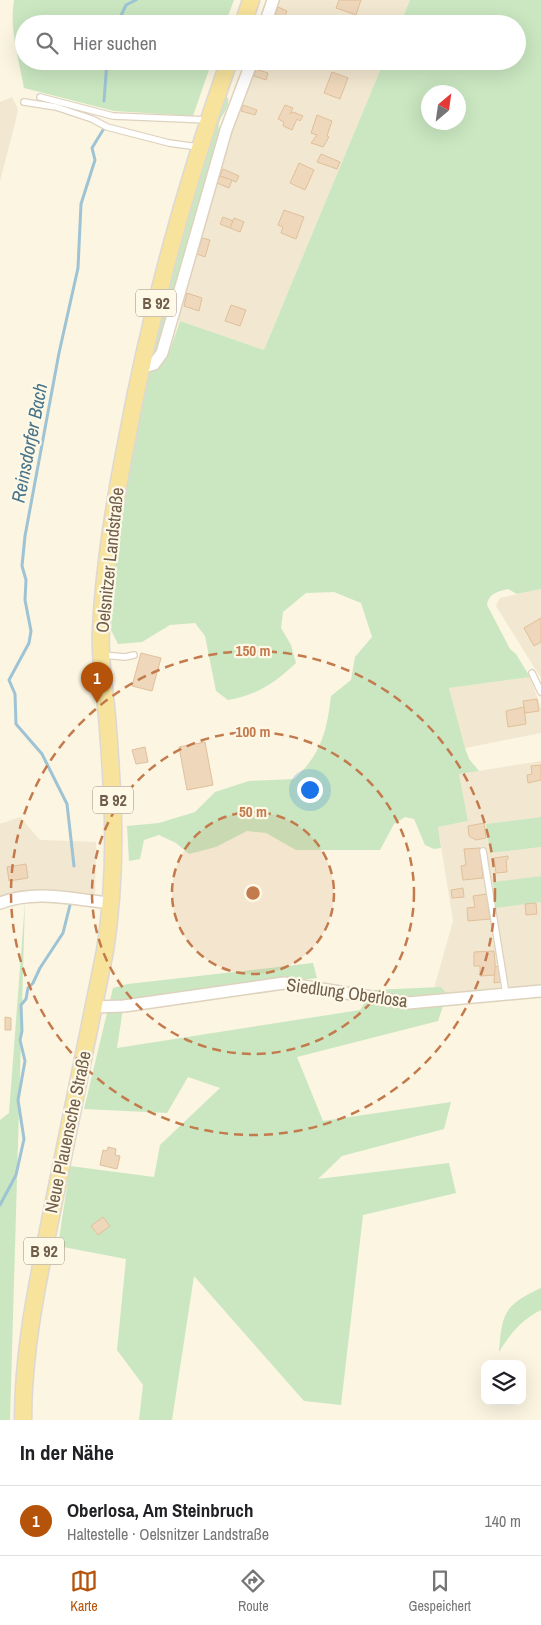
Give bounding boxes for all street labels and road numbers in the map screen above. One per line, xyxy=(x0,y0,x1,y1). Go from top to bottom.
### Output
road number: B 92 xyxy=(136,290,176,316)
street label: Oelsnitzer Landstraße xyxy=(89,486,130,634)
road number: B 92 xyxy=(93,786,133,814)
street label: Siedlung Oberlosa xyxy=(285,972,409,1013)
street label: Neue Plauensche Straße xyxy=(38,1049,97,1215)
road number: B 92 xyxy=(24,1238,64,1264)

